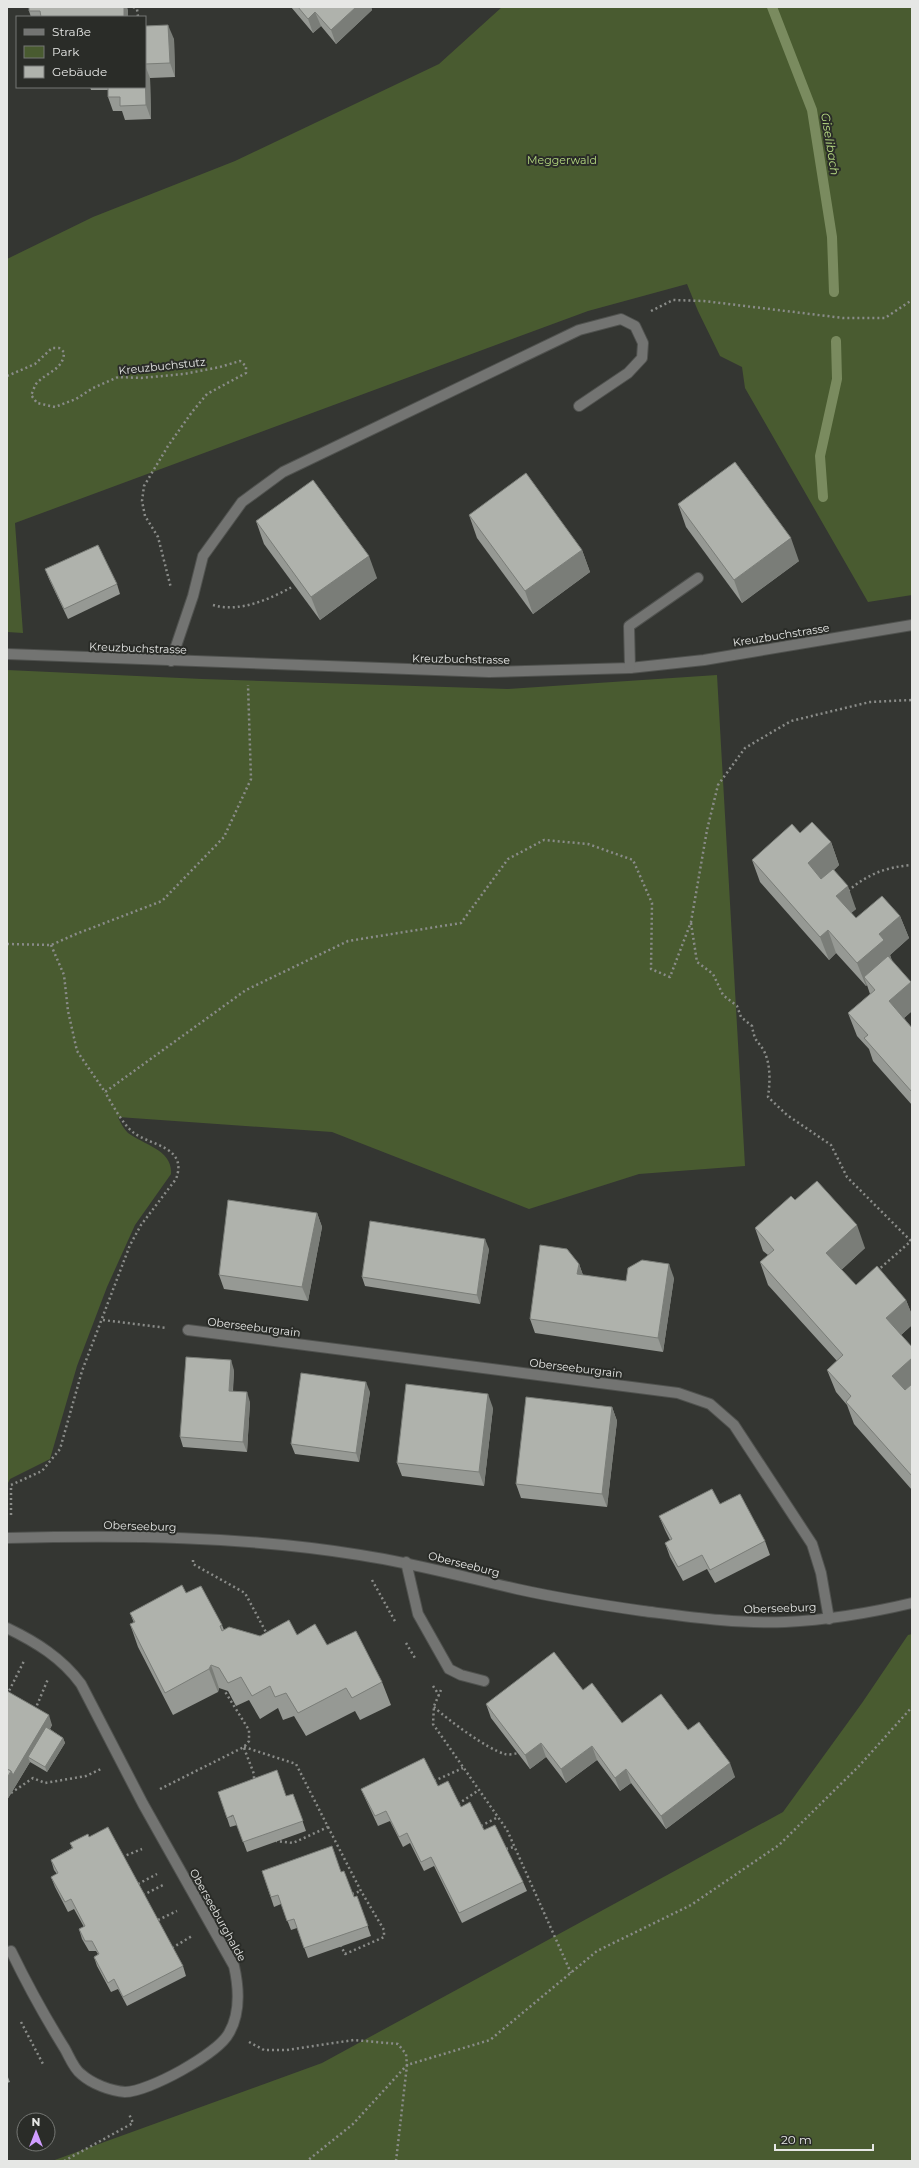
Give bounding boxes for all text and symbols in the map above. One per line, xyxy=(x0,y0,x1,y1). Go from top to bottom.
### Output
legend xyxy=(16,16,146,88)
text: Straße xyxy=(52,24,91,39)
text: Park xyxy=(52,44,80,59)
text: Gebäude xyxy=(52,64,107,79)
water label: Giselibach xyxy=(818,112,843,176)
park label: Meggerwald xyxy=(527,153,597,167)
street label: Kreuzbuchstutz xyxy=(118,354,207,378)
street label: Kreuzbuchstrasse xyxy=(732,620,831,650)
street label: Kreuzbuchstrasse xyxy=(89,639,187,657)
street label: Kreuzbuchstrasse xyxy=(412,651,510,667)
street label: Oberseeburgrain xyxy=(207,1314,301,1340)
street label: Oberseeburgrain xyxy=(529,1355,623,1381)
street label: Oberseeburg xyxy=(103,1518,177,1534)
street label: Oberseeburg xyxy=(427,1548,501,1580)
street label: Oberseeburg xyxy=(743,1600,817,1616)
street label: Oberseeburghalde xyxy=(187,1866,250,1964)
north arrow xyxy=(16,2112,56,2152)
text: N xyxy=(32,2115,40,2129)
scale bar xyxy=(775,2126,873,2152)
text: 20 m xyxy=(781,2132,812,2147)

